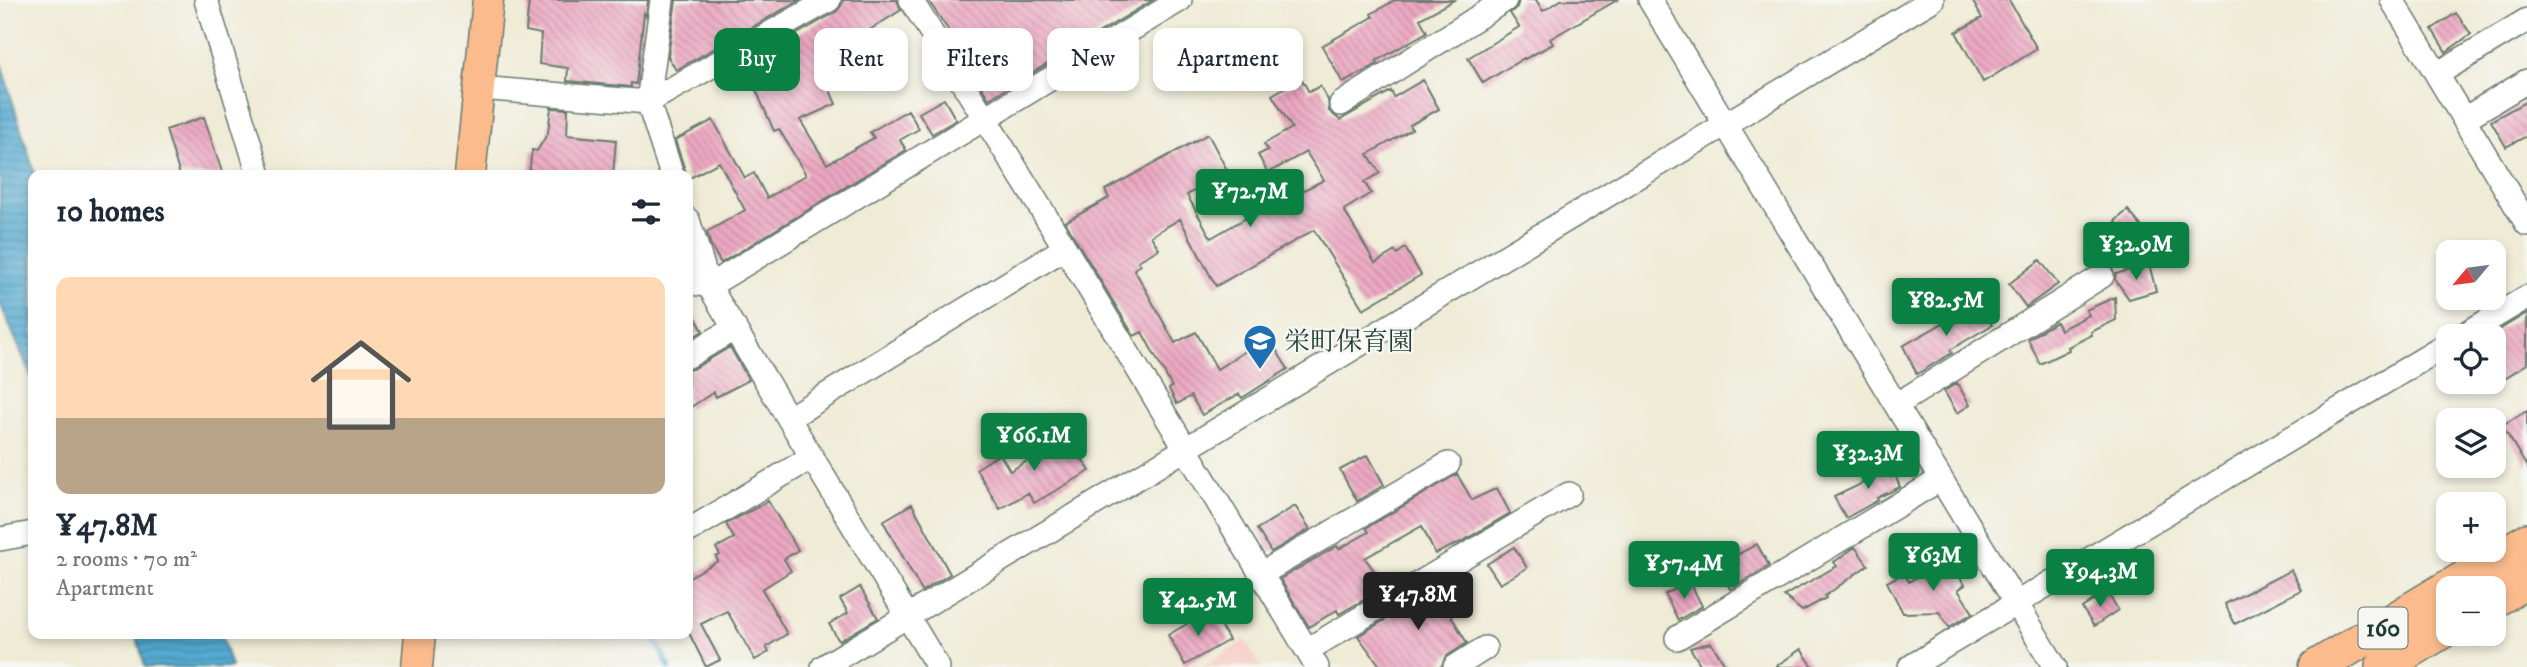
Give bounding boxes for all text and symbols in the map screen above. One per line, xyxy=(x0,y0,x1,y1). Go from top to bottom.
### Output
chip: Buy xyxy=(714,28,800,91)
chip: Rent xyxy=(814,28,908,91)
chip: Filters xyxy=(922,28,1033,91)
chip: New xyxy=(1047,28,1139,91)
chip: Apartment xyxy=(1153,28,1303,91)
pin: ¥72.7M xyxy=(1193,170,1307,229)
text: ¥72.7M xyxy=(1212,177,1288,206)
icon: filters xyxy=(627,193,665,231)
text: 10 homes xyxy=(56,194,165,231)
pin: ¥32.9M xyxy=(2079,222,2193,282)
text: ¥32.9M xyxy=(2099,230,2173,259)
north arrow xyxy=(2436,240,2506,310)
map controls xyxy=(2436,240,2506,646)
pin: ¥82.5M xyxy=(1889,278,2003,338)
text: ¥82.5M xyxy=(1908,286,1984,315)
icon: home xyxy=(298,322,424,448)
school or university icon: 栄町保育園 xyxy=(1241,322,1279,371)
button: locate xyxy=(2436,324,2506,394)
place label: 栄町保育園 xyxy=(1284,326,1414,359)
button: layers xyxy=(2436,408,2506,478)
pin: ¥66.1M xyxy=(977,414,1091,473)
text: ¥66.1M xyxy=(997,421,1071,450)
pin: ¥32.3M xyxy=(1811,432,1925,491)
text: ¥32.3M xyxy=(1833,439,1903,468)
button: + xyxy=(2436,492,2506,562)
text: ¥47.8M xyxy=(56,508,158,545)
pin: ¥63M xyxy=(1892,534,1974,593)
text: ¥63M xyxy=(1904,541,1962,570)
pin: ¥57.4M xyxy=(1627,542,1741,601)
text: 2 rooms · 70 m² xyxy=(56,545,197,574)
text: ¥57.4M xyxy=(1645,549,1723,578)
pin: ¥94.3M xyxy=(2043,550,2157,609)
text: ¥94.3M xyxy=(2062,557,2138,586)
pin: ¥47.8M xyxy=(1361,572,1475,632)
text: Apartment xyxy=(56,574,154,603)
button: − xyxy=(2436,576,2506,646)
pin: ¥42.5M xyxy=(1141,578,1255,638)
text: ¥47.8M xyxy=(1379,580,1457,609)
text: ¥42.5M xyxy=(1159,586,1237,615)
road number: 160 xyxy=(2358,608,2408,648)

